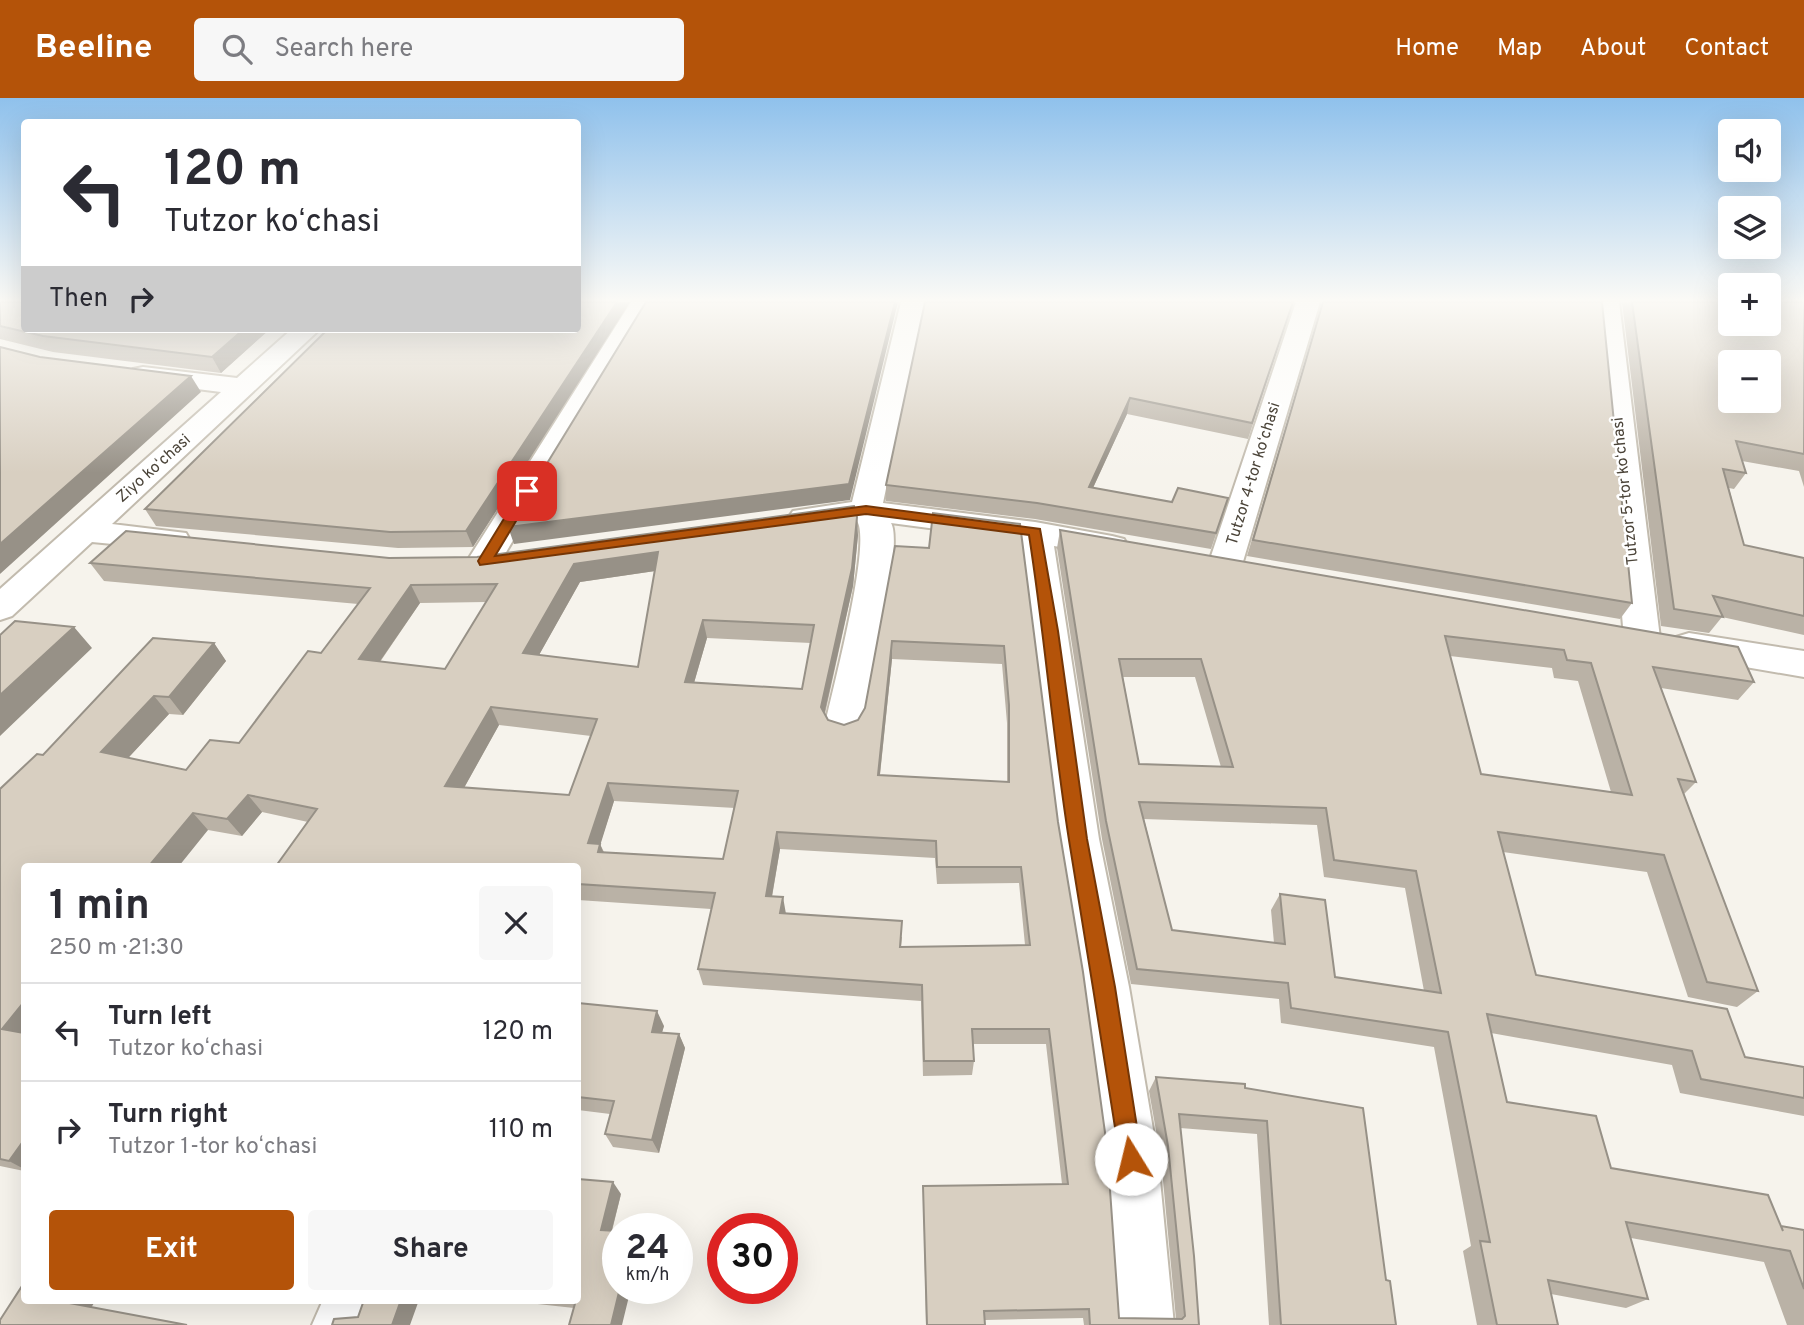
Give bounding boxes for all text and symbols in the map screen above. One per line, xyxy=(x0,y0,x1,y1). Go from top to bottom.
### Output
search box xyxy=(194,18,684,81)
text: Beeline xyxy=(35,28,152,70)
icon: search xyxy=(218,30,256,68)
text: Search here xyxy=(274,33,413,66)
text: Home xyxy=(1395,34,1459,64)
text: Map xyxy=(1497,34,1542,64)
text: About xyxy=(1580,34,1646,64)
text: Contact xyxy=(1684,34,1769,64)
map controls xyxy=(1718,119,1781,413)
button: sound xyxy=(1718,119,1781,182)
text: 120 m xyxy=(164,141,301,203)
icon: left xyxy=(49,147,140,238)
button: layers xyxy=(1718,196,1781,259)
text: Tutzor koʻchasi xyxy=(164,203,380,243)
button: + xyxy=(1718,273,1781,336)
icon: right xyxy=(122,280,160,318)
text: Then xyxy=(49,283,108,316)
button: − xyxy=(1718,350,1781,413)
street label: Tutzor 4-tor koʻchasi xyxy=(1223,400,1285,548)
street label: Tutzor 5-tor koʻchasi xyxy=(1608,416,1644,566)
street label: Ziyo koʻchasi xyxy=(113,430,195,508)
pin xyxy=(497,461,557,521)
icon: arrive xyxy=(508,472,546,510)
text: 1 min xyxy=(49,881,150,934)
button: close xyxy=(479,886,553,960)
text: 250 m · 21:30 xyxy=(49,934,184,963)
text: Turn left xyxy=(108,1001,212,1034)
icon: left xyxy=(49,1013,87,1051)
text: 120 m xyxy=(483,1016,553,1049)
text: Tutzor koʻchasi xyxy=(108,1035,263,1064)
text: Turn right xyxy=(108,1099,228,1132)
icon: right xyxy=(49,1111,87,1149)
text: 110 m xyxy=(489,1114,553,1147)
position arrow xyxy=(1094,1122,1168,1196)
text: Tutzor 1-tor koʻchasi xyxy=(108,1133,317,1162)
button: Exit xyxy=(49,1210,294,1290)
button: Share xyxy=(308,1210,553,1290)
speed limit sign: 30 xyxy=(707,1213,798,1304)
text: 24 xyxy=(626,1227,669,1271)
text: km/h xyxy=(626,1264,669,1287)

